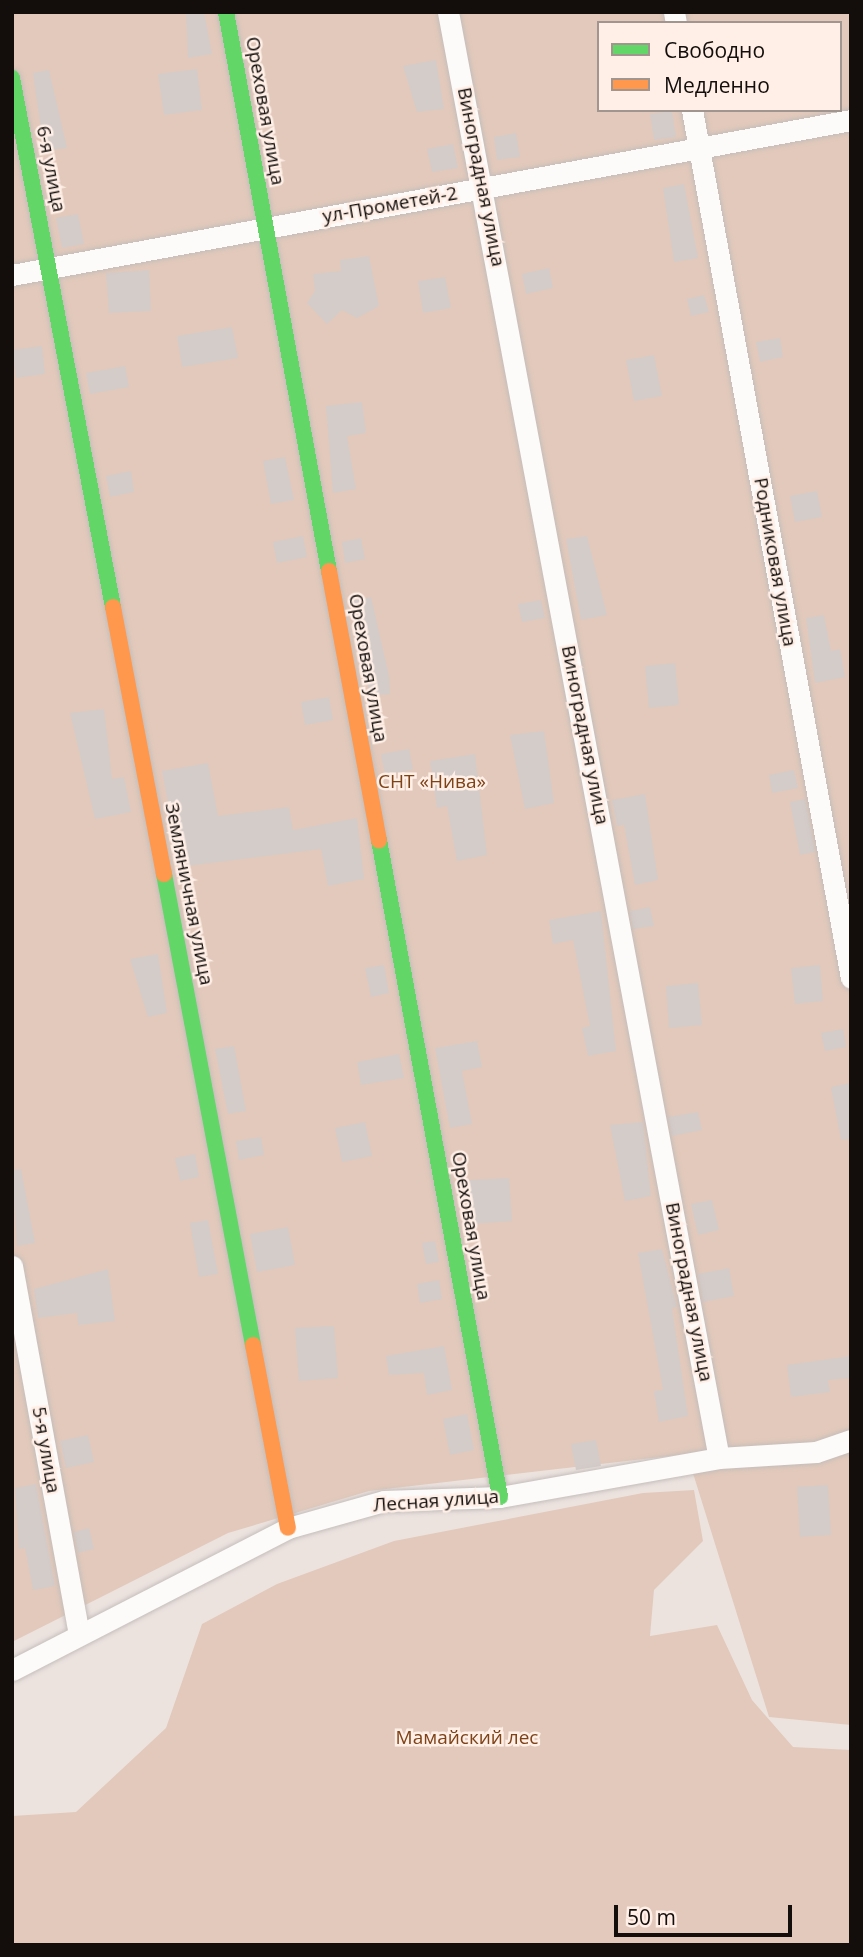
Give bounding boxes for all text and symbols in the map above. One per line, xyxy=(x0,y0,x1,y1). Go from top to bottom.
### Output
legend xyxy=(597,21,842,112)
street label: Ореховая улица xyxy=(241,35,289,187)
text: Свободно xyxy=(664,36,765,64)
text: Медленно xyxy=(664,71,770,99)
street label: Виноградная улица xyxy=(452,85,510,269)
street label: 6-я улица xyxy=(31,124,71,214)
street label: ул-Прометей-2 xyxy=(321,182,459,228)
street label: Родниковая улица xyxy=(749,476,801,648)
street label: Ореховая улица xyxy=(344,592,392,744)
street label: Виноградная улица xyxy=(556,643,614,827)
park label: СНТ «Нива» xyxy=(378,771,486,793)
street label: Земляничная улица xyxy=(160,801,218,987)
street label: Ореховая улица xyxy=(447,1150,495,1302)
street label: Виноградная улица xyxy=(660,1200,718,1384)
street label: 5-я улица xyxy=(27,1405,65,1495)
street label: Лесная улица xyxy=(372,1485,500,1517)
park label: Мамайский лес xyxy=(396,1727,538,1749)
scale bar xyxy=(618,1890,796,1934)
text: 50 m xyxy=(627,1903,676,1931)

